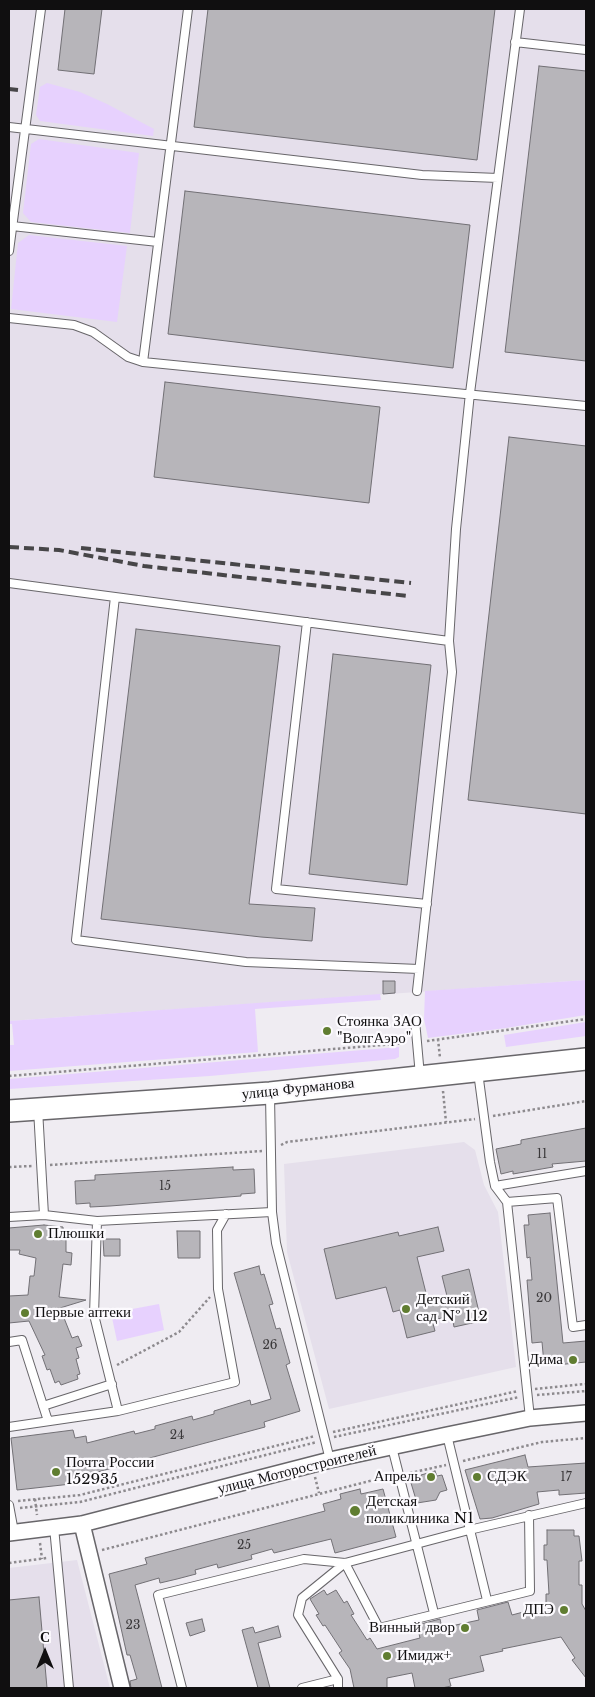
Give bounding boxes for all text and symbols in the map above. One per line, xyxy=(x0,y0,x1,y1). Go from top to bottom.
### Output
place label: Стоянка ЗАО "ВолгАэро" xyxy=(337,1013,422,1048)
marker: Стоянка ЗАО "ВолгАэро" xyxy=(321,1025,333,1037)
street label: улица Фурманова xyxy=(241,1074,355,1104)
house number: 11 xyxy=(537,1148,547,1162)
house number: 15 xyxy=(159,1180,171,1194)
place label: Плюшки xyxy=(48,1225,104,1243)
marker: Плюшки xyxy=(32,1228,44,1240)
place label: Детский сад № 112 xyxy=(416,1291,488,1326)
house number: 20 xyxy=(536,1292,552,1306)
marker: Детский сад № 112 xyxy=(400,1303,412,1315)
place label: Первые аптеки xyxy=(35,1304,131,1322)
marker: Первые аптеки xyxy=(19,1307,31,1319)
house number: 26 xyxy=(262,1339,278,1353)
place label: Дима xyxy=(529,1351,563,1369)
marker: Дима xyxy=(567,1354,579,1366)
house number: 24 xyxy=(170,1429,184,1443)
street label: улица Моторостроителей xyxy=(216,1442,378,1498)
place label: Почта России 152935 xyxy=(66,1454,154,1489)
marker: Почта России 152935 xyxy=(50,1466,62,1478)
place label: Апрель xyxy=(374,1468,421,1486)
place label: СДЭК xyxy=(487,1468,527,1486)
marker: Апрель xyxy=(425,1471,437,1483)
marker: СДЭК xyxy=(471,1471,483,1483)
house number: 17 xyxy=(560,1471,572,1485)
place label: Детская поликлиника N1 xyxy=(366,1493,474,1528)
marker: Детская поликлиника N1 xyxy=(348,1504,362,1518)
house number: 25 xyxy=(237,1539,251,1553)
place label: ДПЭ xyxy=(523,1601,554,1619)
marker: ДПЭ xyxy=(558,1604,570,1616)
house number: 23 xyxy=(126,1619,140,1633)
place label: Винный двор xyxy=(369,1619,455,1637)
marker: Винный двор xyxy=(459,1622,471,1634)
north arrow xyxy=(20,1627,70,1677)
text: С xyxy=(40,1628,50,1646)
place label: Имидж+ xyxy=(397,1647,452,1665)
marker: Имидж+ xyxy=(381,1650,393,1662)

